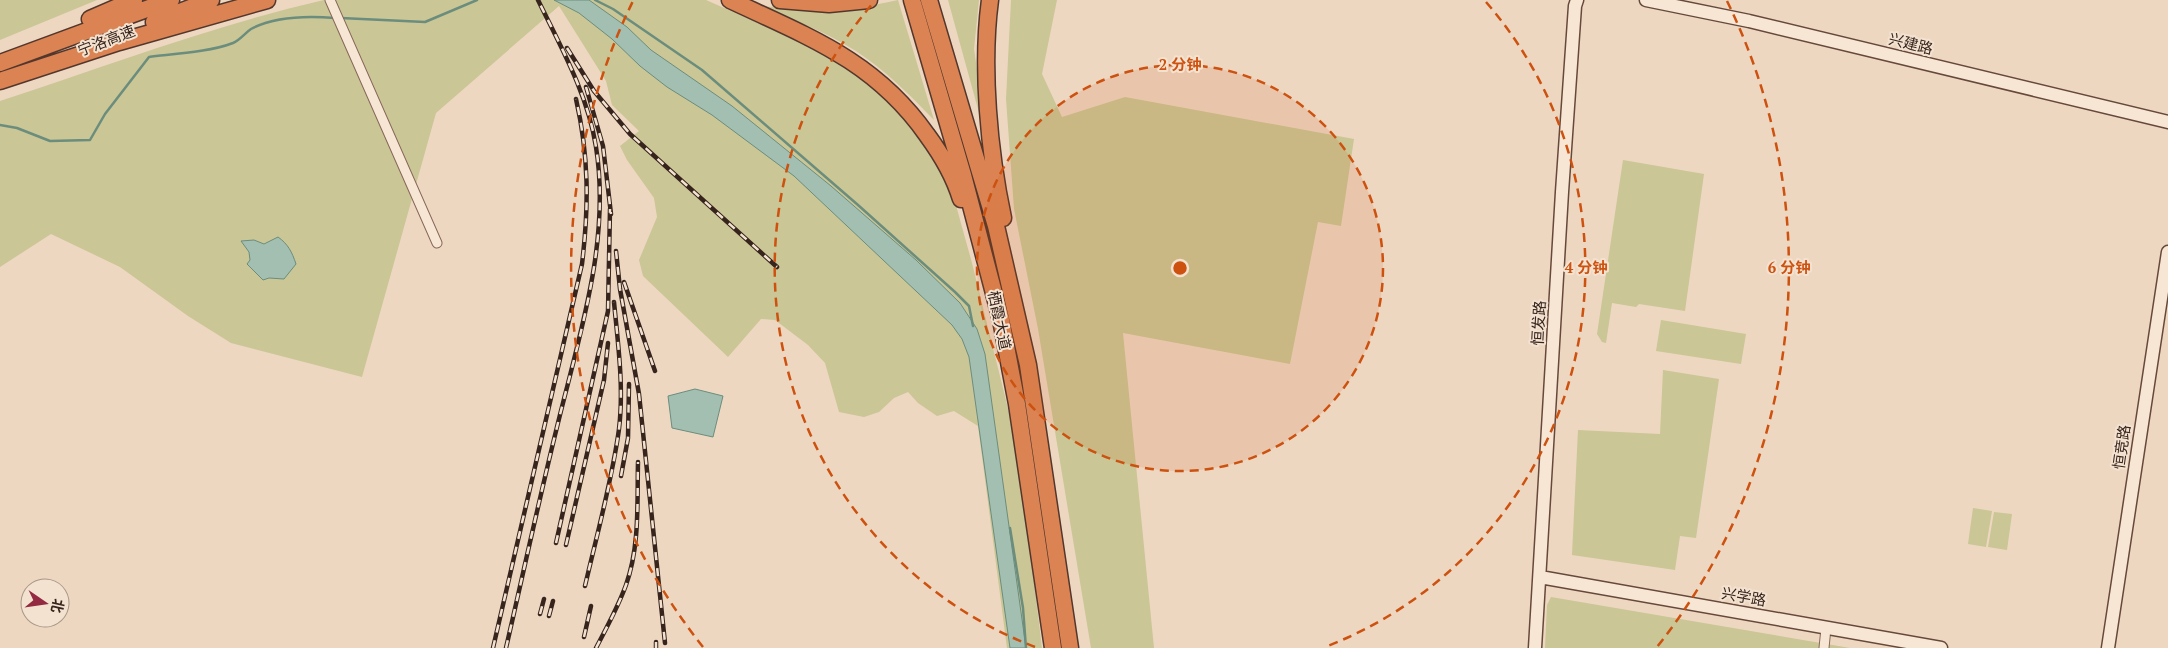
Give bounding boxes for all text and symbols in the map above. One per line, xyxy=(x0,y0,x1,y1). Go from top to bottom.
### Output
street label: 宁洛高速 xyxy=(74,20,138,60)
street label: 兴建路 xyxy=(1887,28,1935,58)
text: 2 分钟 xyxy=(1159,54,1201,74)
text: 4 分钟 xyxy=(1565,257,1607,277)
text: 6 分钟 xyxy=(1768,257,1810,277)
centre of rings xyxy=(1171,259,1189,277)
street label: 栖霞大道 xyxy=(984,289,1016,351)
street label: 恒发路 xyxy=(1527,300,1549,346)
street label: 恒竞路 xyxy=(2108,423,2134,471)
north arrow xyxy=(20,578,70,628)
street label: 兴学路 xyxy=(1720,582,1768,610)
text: 北 xyxy=(47,597,69,615)

